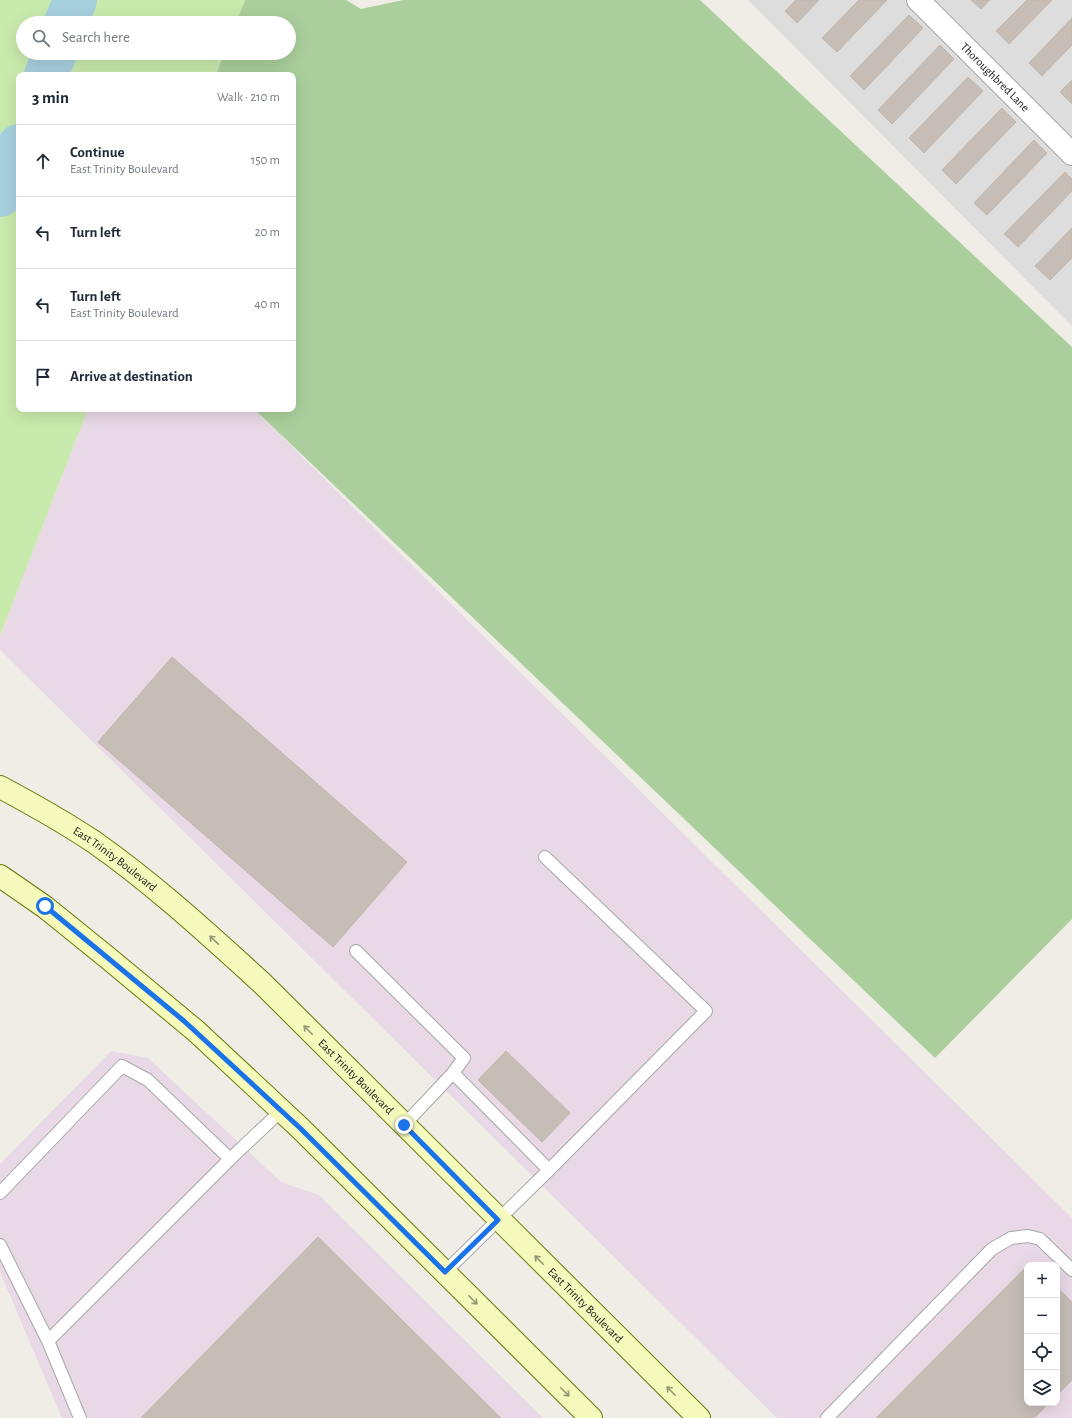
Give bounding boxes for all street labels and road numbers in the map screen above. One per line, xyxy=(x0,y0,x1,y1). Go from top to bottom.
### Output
street label: Thoroughbred Lane xyxy=(958,40,1032,114)
street label: East Trinity Boulevard xyxy=(71,824,159,894)
street label: East Trinity Boulevard xyxy=(316,1037,396,1116)
street label: East Trinity Boulevard xyxy=(546,1265,625,1345)

